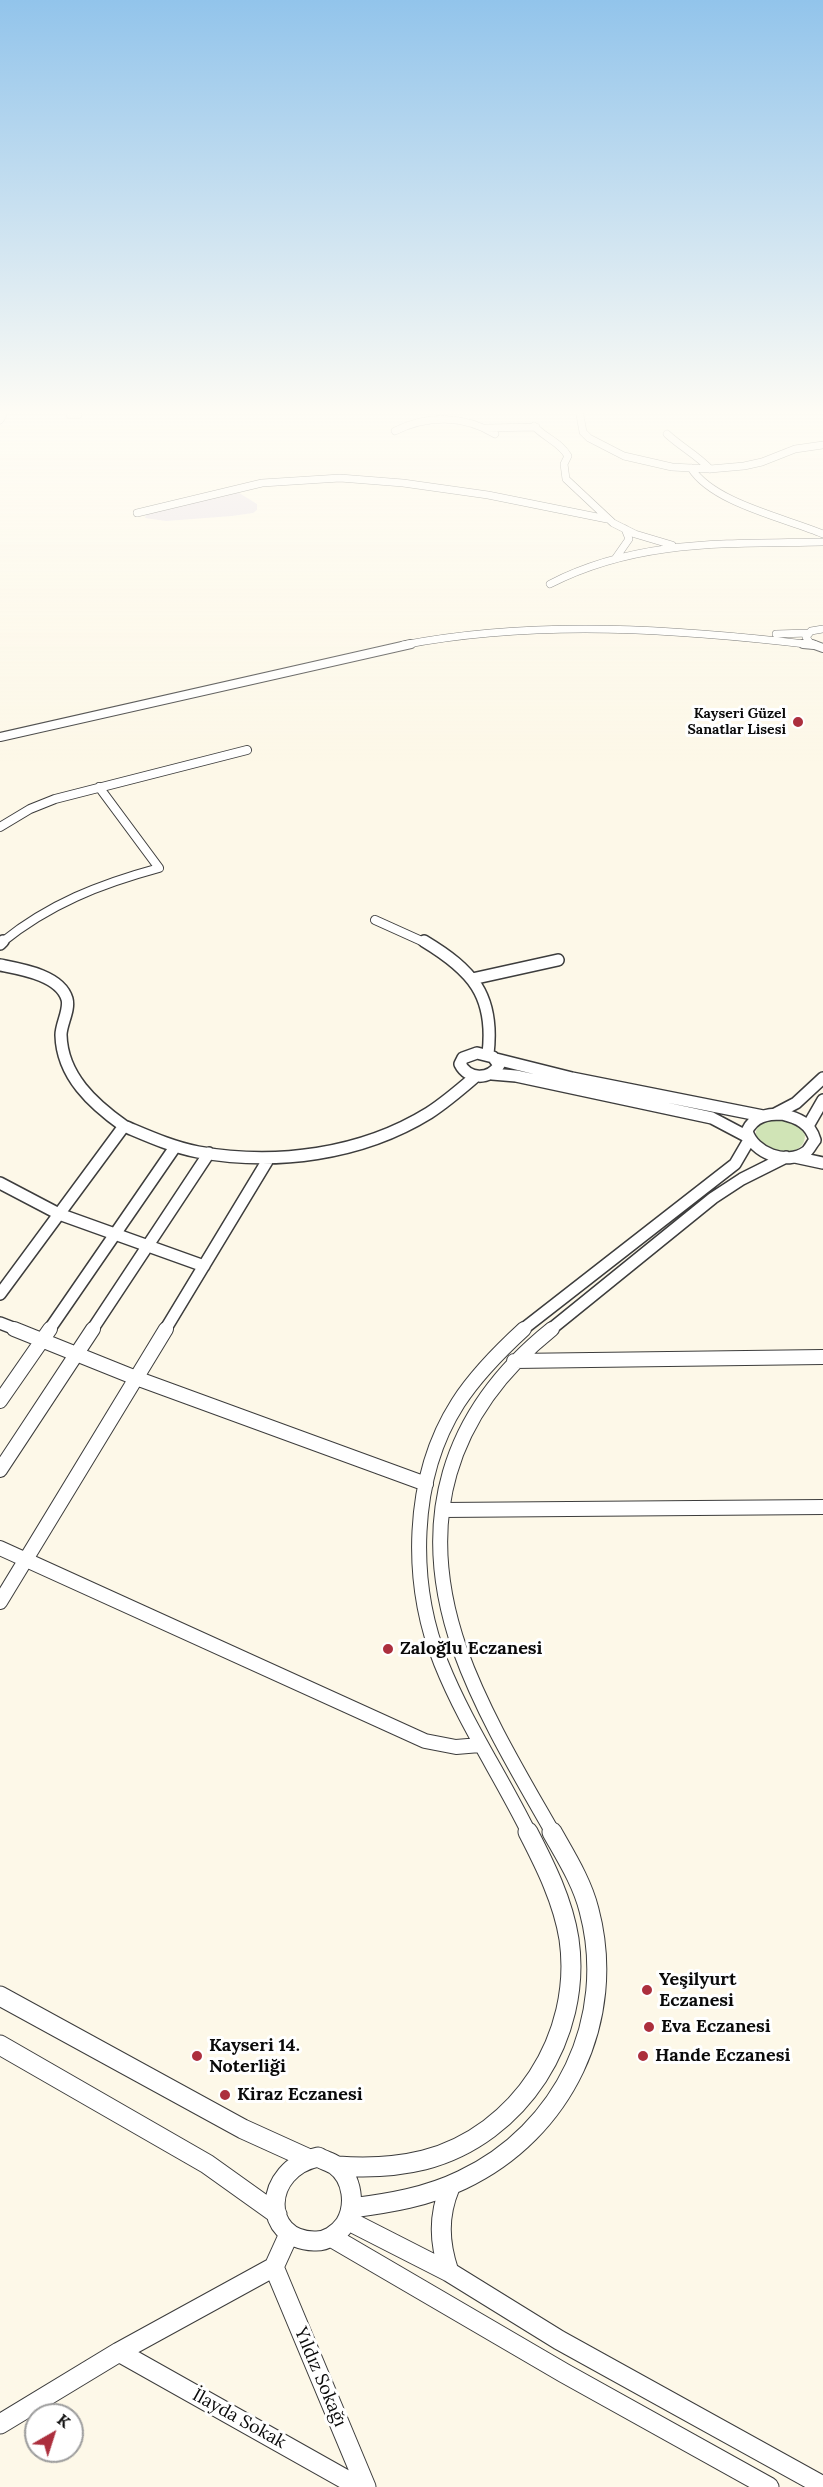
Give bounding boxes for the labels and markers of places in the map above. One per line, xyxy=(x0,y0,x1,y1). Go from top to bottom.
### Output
place label: Kayseri Güzel Sanatlar Lisesi xyxy=(687,706,786,738)
marker: Kayseri Güzel Sanatlar Lisesi xyxy=(791,715,805,729)
place label: Zaloğlu Eczanesi xyxy=(400,1638,542,1660)
marker: Zaloğlu Eczanesi xyxy=(381,1642,395,1656)
place label: Yeşilyurt Eczanesi xyxy=(659,1969,736,2012)
marker: Yeşilyurt Eczanesi xyxy=(640,1983,654,1997)
place label: Eva Eczanesi xyxy=(661,2016,771,2038)
marker: Eva Eczanesi xyxy=(642,2020,656,2034)
place label: Kayseri 14. Noterliği xyxy=(209,2035,300,2078)
place label: Hande Eczanesi xyxy=(655,2045,790,2067)
marker: Kayseri 14. Noterliği xyxy=(190,2049,204,2063)
marker: Hande Eczanesi xyxy=(636,2049,650,2063)
place label: Kiraz Eczanesi xyxy=(237,2084,363,2106)
marker: Kiraz Eczanesi xyxy=(218,2088,232,2102)

